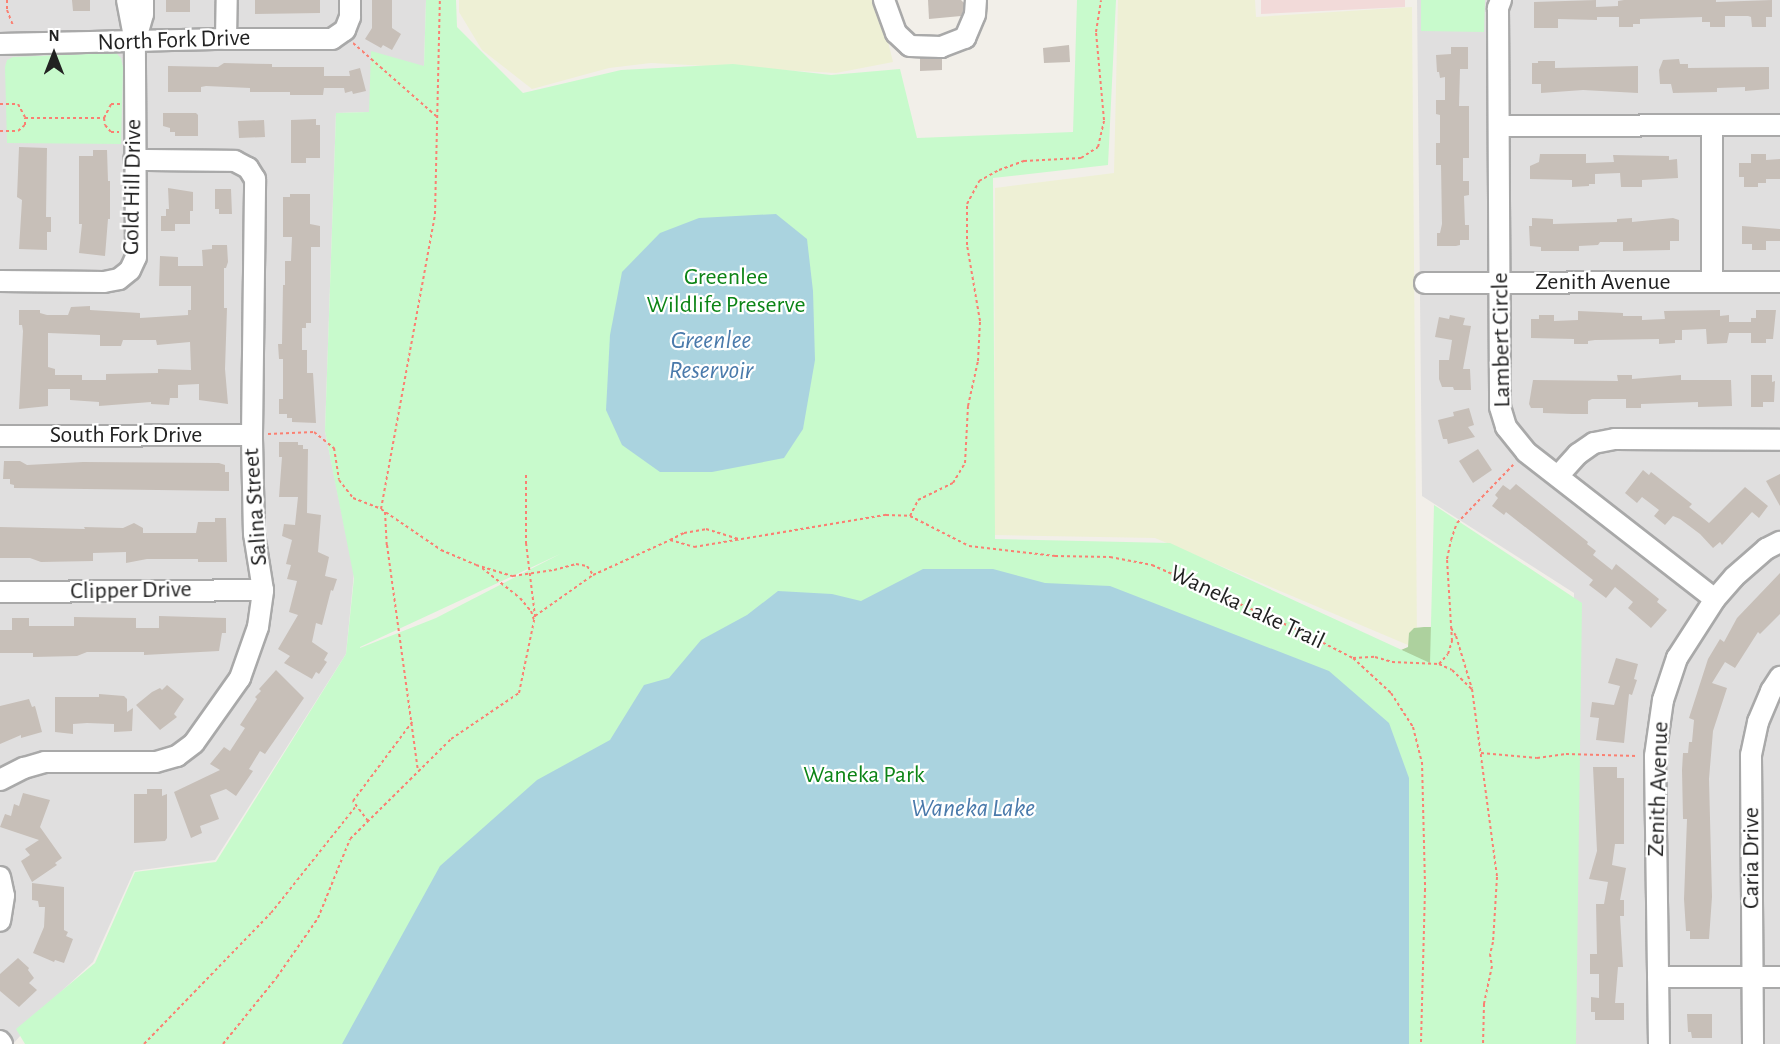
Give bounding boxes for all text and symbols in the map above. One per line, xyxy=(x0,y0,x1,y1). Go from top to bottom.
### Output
north arrow xyxy=(24,24,84,84)
street label: North Fork Drive xyxy=(97,24,251,58)
text: N xyxy=(48,28,60,44)
street label: Gold Hill Drive xyxy=(117,119,149,255)
park label: Greenlee Wildlife Preserve xyxy=(647,264,805,320)
street label: Zenith Avenue xyxy=(1535,269,1671,297)
street label: Lambert Circle xyxy=(1486,272,1518,408)
water label: Greenlee Reservoir xyxy=(669,325,753,386)
street label: South Fork Drive xyxy=(50,422,202,450)
street label: Salina Street xyxy=(238,447,274,567)
street label: Waneka Lake Trail xyxy=(1165,560,1329,656)
street label: Clipper Drive xyxy=(70,576,192,606)
street label: Zenith Avenue xyxy=(1642,721,1676,857)
park label: Waneka Park xyxy=(803,762,925,790)
water label: Waneka Lake xyxy=(911,793,1035,825)
street label: Caria Drive xyxy=(1738,807,1766,909)

